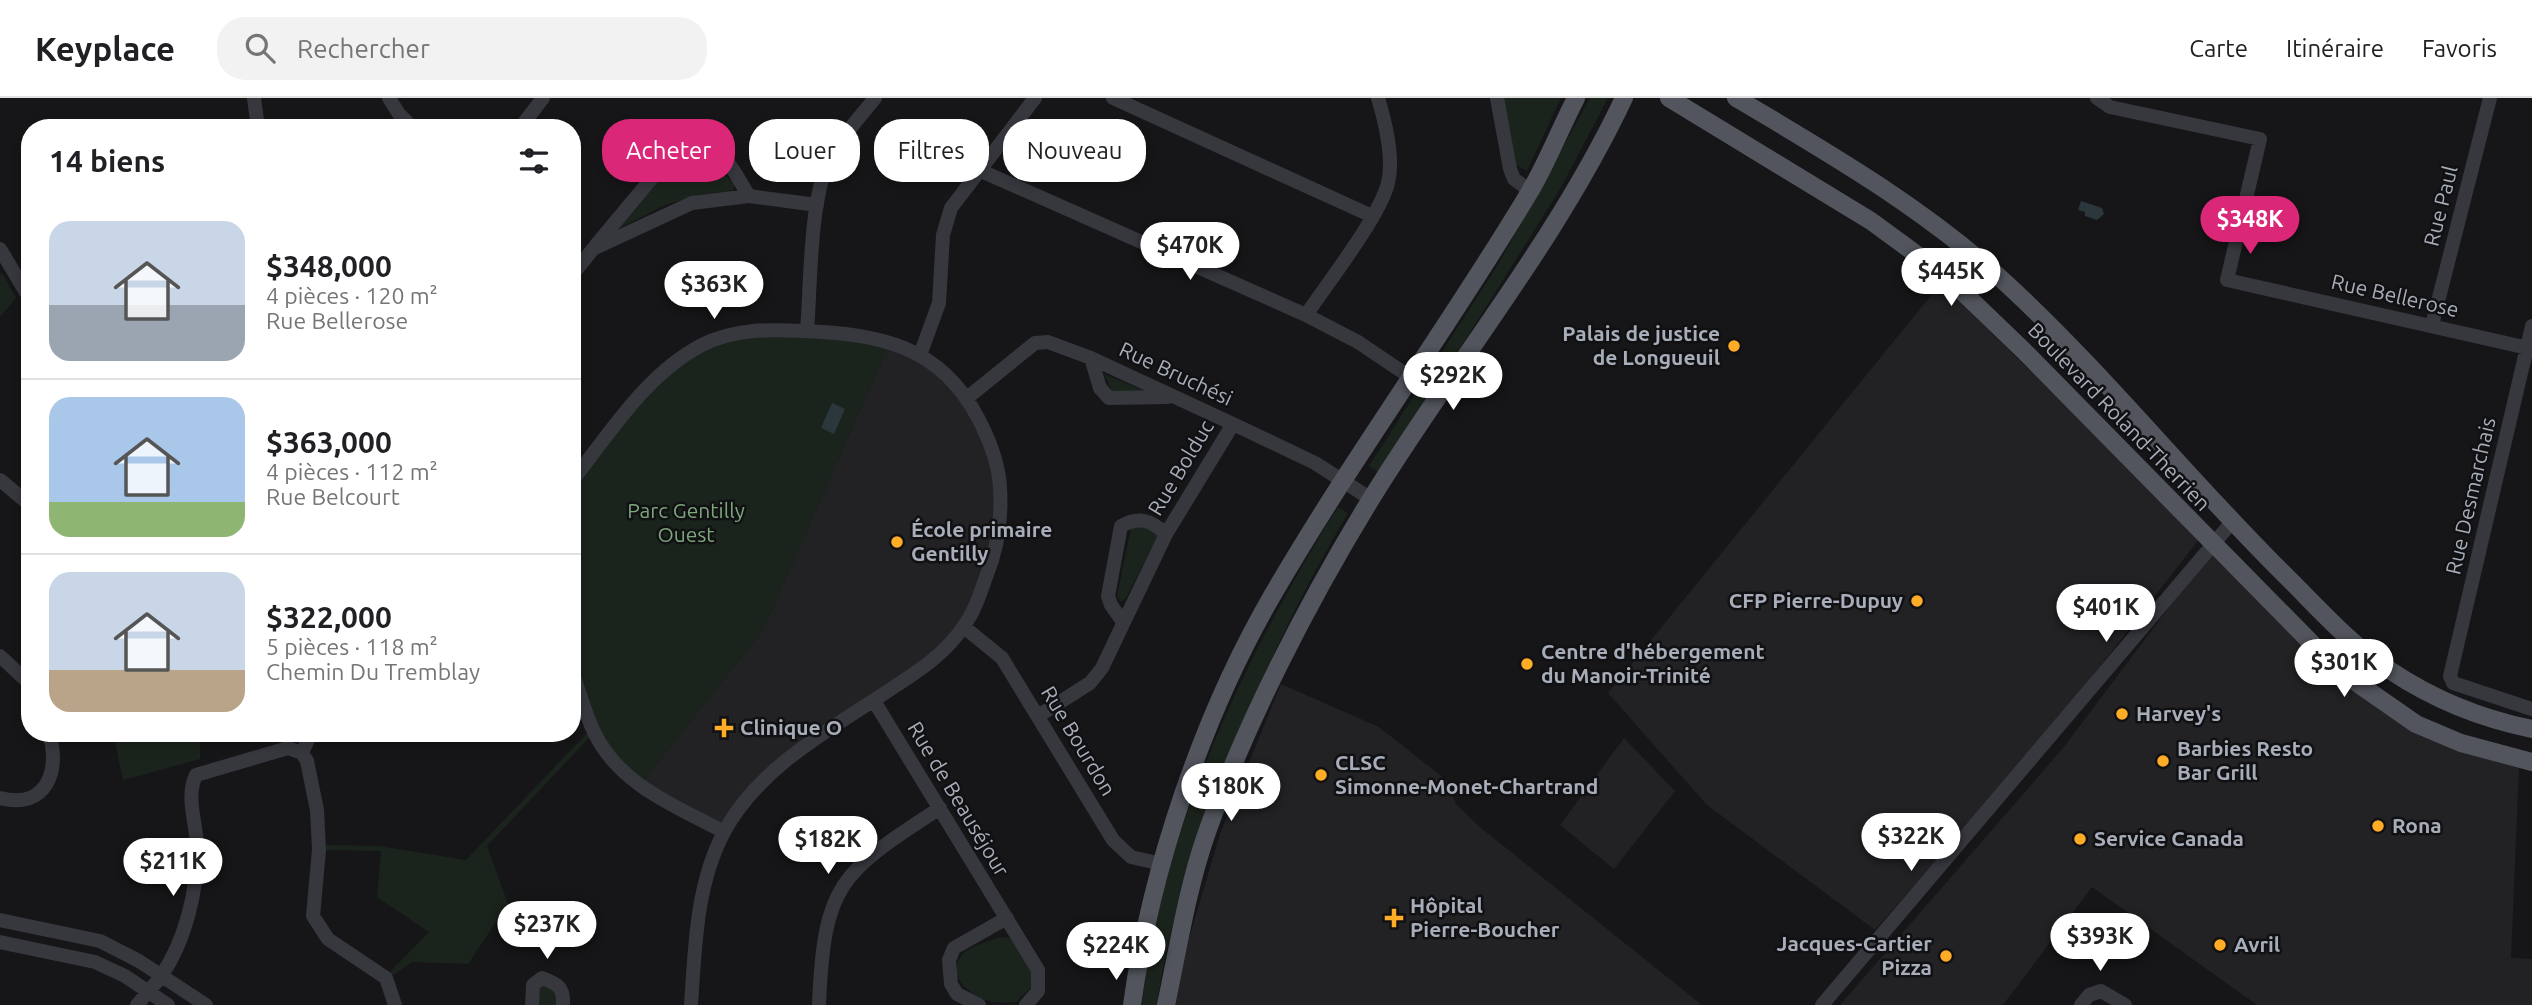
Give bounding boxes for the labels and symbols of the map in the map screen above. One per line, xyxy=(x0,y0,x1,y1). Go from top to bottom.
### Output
street label: Rue Paul xyxy=(2418,163,2462,249)
pin: $348K xyxy=(2201,197,2299,256)
pin: $470K xyxy=(1141,222,1239,282)
pin: $445K xyxy=(1902,248,2000,308)
pin: $363K xyxy=(665,262,763,321)
street label: Rue Bellerose xyxy=(2329,269,2461,321)
street label: Boulevard Roland-Therrien xyxy=(2024,317,2216,515)
place label: Palais de justice de Longueuil xyxy=(1562,321,1720,369)
street label: Rue Bruchési xyxy=(1116,336,1237,410)
marker: Palais de justice de Longueuil xyxy=(1726,338,1742,354)
pin: $292K xyxy=(1404,352,1502,412)
street label: Rue Bolduc xyxy=(1142,415,1218,519)
street label: Rue Desmarchais xyxy=(2440,415,2500,577)
park label: Parc Gentilly Ouest xyxy=(627,498,745,546)
place label: École primaire Gentilly xyxy=(911,517,1052,565)
marker: École primaire Gentilly xyxy=(889,534,905,550)
pin: $401K xyxy=(2057,584,2155,644)
place label: CFP Pierre-Dupuy xyxy=(1729,588,1903,612)
marker: CFP Pierre-Dupuy xyxy=(1909,593,1925,609)
place label: Centre d'hébergement du Manoir-Trinité xyxy=(1541,639,1764,687)
pin: $301K xyxy=(2295,640,2393,699)
marker: Centre d'hébergement du Manoir-Trinité xyxy=(1519,656,1535,672)
street label: Rue Bourdon xyxy=(1037,681,1121,800)
place label: Harvey's xyxy=(2136,701,2221,725)
marker: Harvey's xyxy=(2114,706,2130,722)
place label: Clinique O xyxy=(740,715,842,739)
street label: Rue de Beauséjour xyxy=(903,717,1014,880)
marker: Clinique O xyxy=(714,718,734,738)
place label: Barbies Resto Bar Grill xyxy=(2177,736,2313,784)
place label: CLSC Simonne-Monet-Chartrand xyxy=(1335,750,1598,798)
marker: Barbies Resto Bar Grill xyxy=(2155,753,2171,769)
pin: $180K xyxy=(1182,764,1280,823)
marker: CLSC Simonne-Monet-Chartrand xyxy=(1313,767,1329,783)
place label: Rona xyxy=(2392,813,2442,837)
pin: $322K xyxy=(1862,814,1960,873)
pin: $182K xyxy=(779,816,877,876)
marker: Rona xyxy=(2370,818,2386,834)
place label: Service Canada xyxy=(2094,826,2244,850)
marker: Service Canada xyxy=(2072,831,2088,847)
pin: $211K xyxy=(124,838,222,898)
place label: Hôpital Pierre-Boucher xyxy=(1410,893,1560,941)
pin: $237K xyxy=(498,902,596,961)
marker: Hôpital Pierre-Boucher xyxy=(1384,908,1404,928)
pin: $393K xyxy=(2051,914,2149,973)
pin: $224K xyxy=(1067,922,1165,982)
place label: Jacques-Cartier Pizza xyxy=(1776,931,1932,979)
place label: Avril xyxy=(2234,932,2280,956)
marker: Avril xyxy=(2212,937,2228,953)
marker: Jacques-Cartier Pizza xyxy=(1938,948,1954,964)

